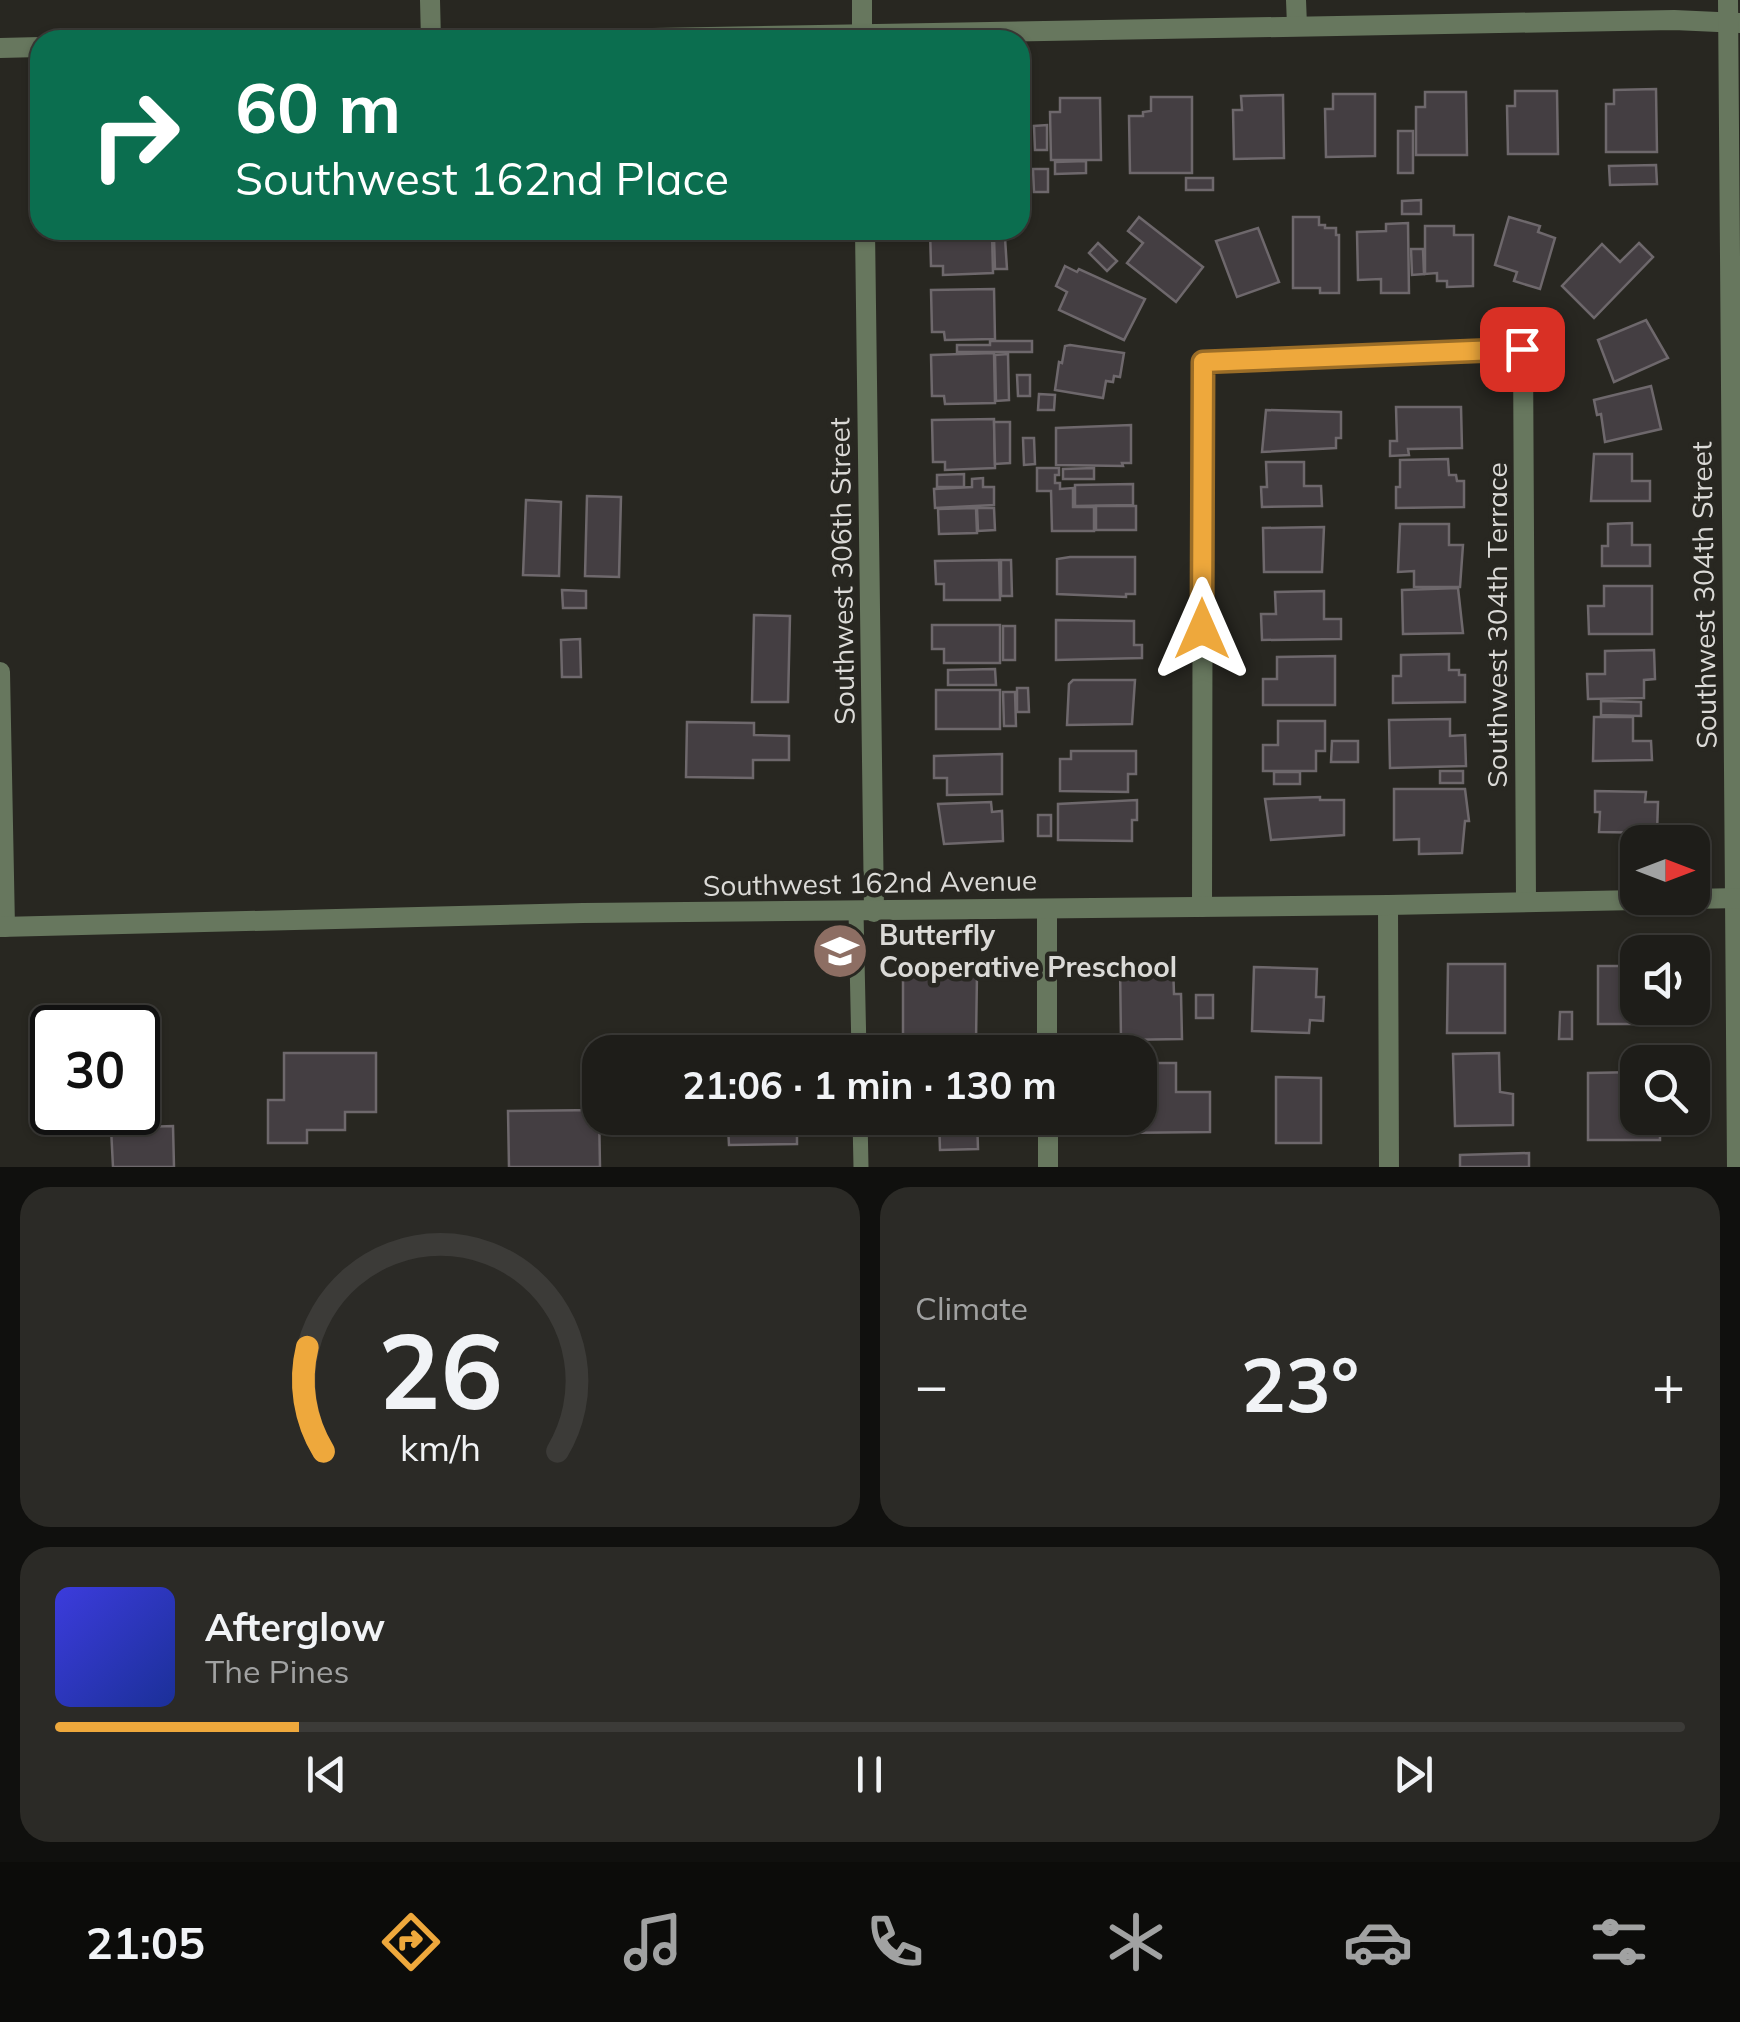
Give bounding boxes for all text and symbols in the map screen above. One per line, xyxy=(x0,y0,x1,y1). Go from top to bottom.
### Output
text: 60 m xyxy=(235,63,401,151)
icon: right xyxy=(70,70,200,200)
text: Southwest 162nd Place xyxy=(235,150,729,206)
pin xyxy=(1480,307,1565,392)
icon: arrive xyxy=(1495,322,1550,377)
street label: Southwest 306th Street xyxy=(821,417,862,725)
street label: Southwest 304th Street xyxy=(1683,441,1724,749)
street label: Southwest 304th Terrace xyxy=(1479,462,1514,788)
position arrow xyxy=(1150,577,1254,681)
north arrow xyxy=(1620,825,1710,915)
map controls xyxy=(1620,825,1710,1135)
street label: Southwest 162nd Avenue xyxy=(703,862,1037,903)
place label: Butterfly Cooperative Preschool xyxy=(879,917,1177,984)
school or university icon: Butterfly Cooperative Preschool xyxy=(810,921,870,981)
button: sound xyxy=(1620,935,1710,1025)
speed limit sign: 30 xyxy=(30,1005,160,1135)
button: search xyxy=(1620,1045,1710,1135)
text: 21:06 · 1 min · 130 m xyxy=(682,1061,1057,1109)
text: Climate xyxy=(915,1288,1028,1328)
text: 26 xyxy=(378,1304,502,1435)
text: 23° xyxy=(1241,1337,1359,1431)
text: − xyxy=(915,1350,948,1419)
text: + xyxy=(1652,1350,1685,1419)
text: km/h xyxy=(400,1425,480,1470)
text: Afterglow xyxy=(205,1603,385,1651)
text: The Pines xyxy=(205,1651,349,1691)
icon: previous xyxy=(299,1747,354,1802)
icon: pause xyxy=(842,1747,897,1802)
icon: next xyxy=(1386,1747,1441,1802)
icon: directions xyxy=(376,1907,446,1977)
icon: music xyxy=(618,1907,688,1977)
icon: phone xyxy=(860,1907,930,1977)
icon: climate xyxy=(1101,1907,1171,1977)
icon: car xyxy=(1343,1907,1413,1977)
icon: filters xyxy=(1584,1907,1654,1977)
text: 21:05 xyxy=(86,1914,205,1970)

